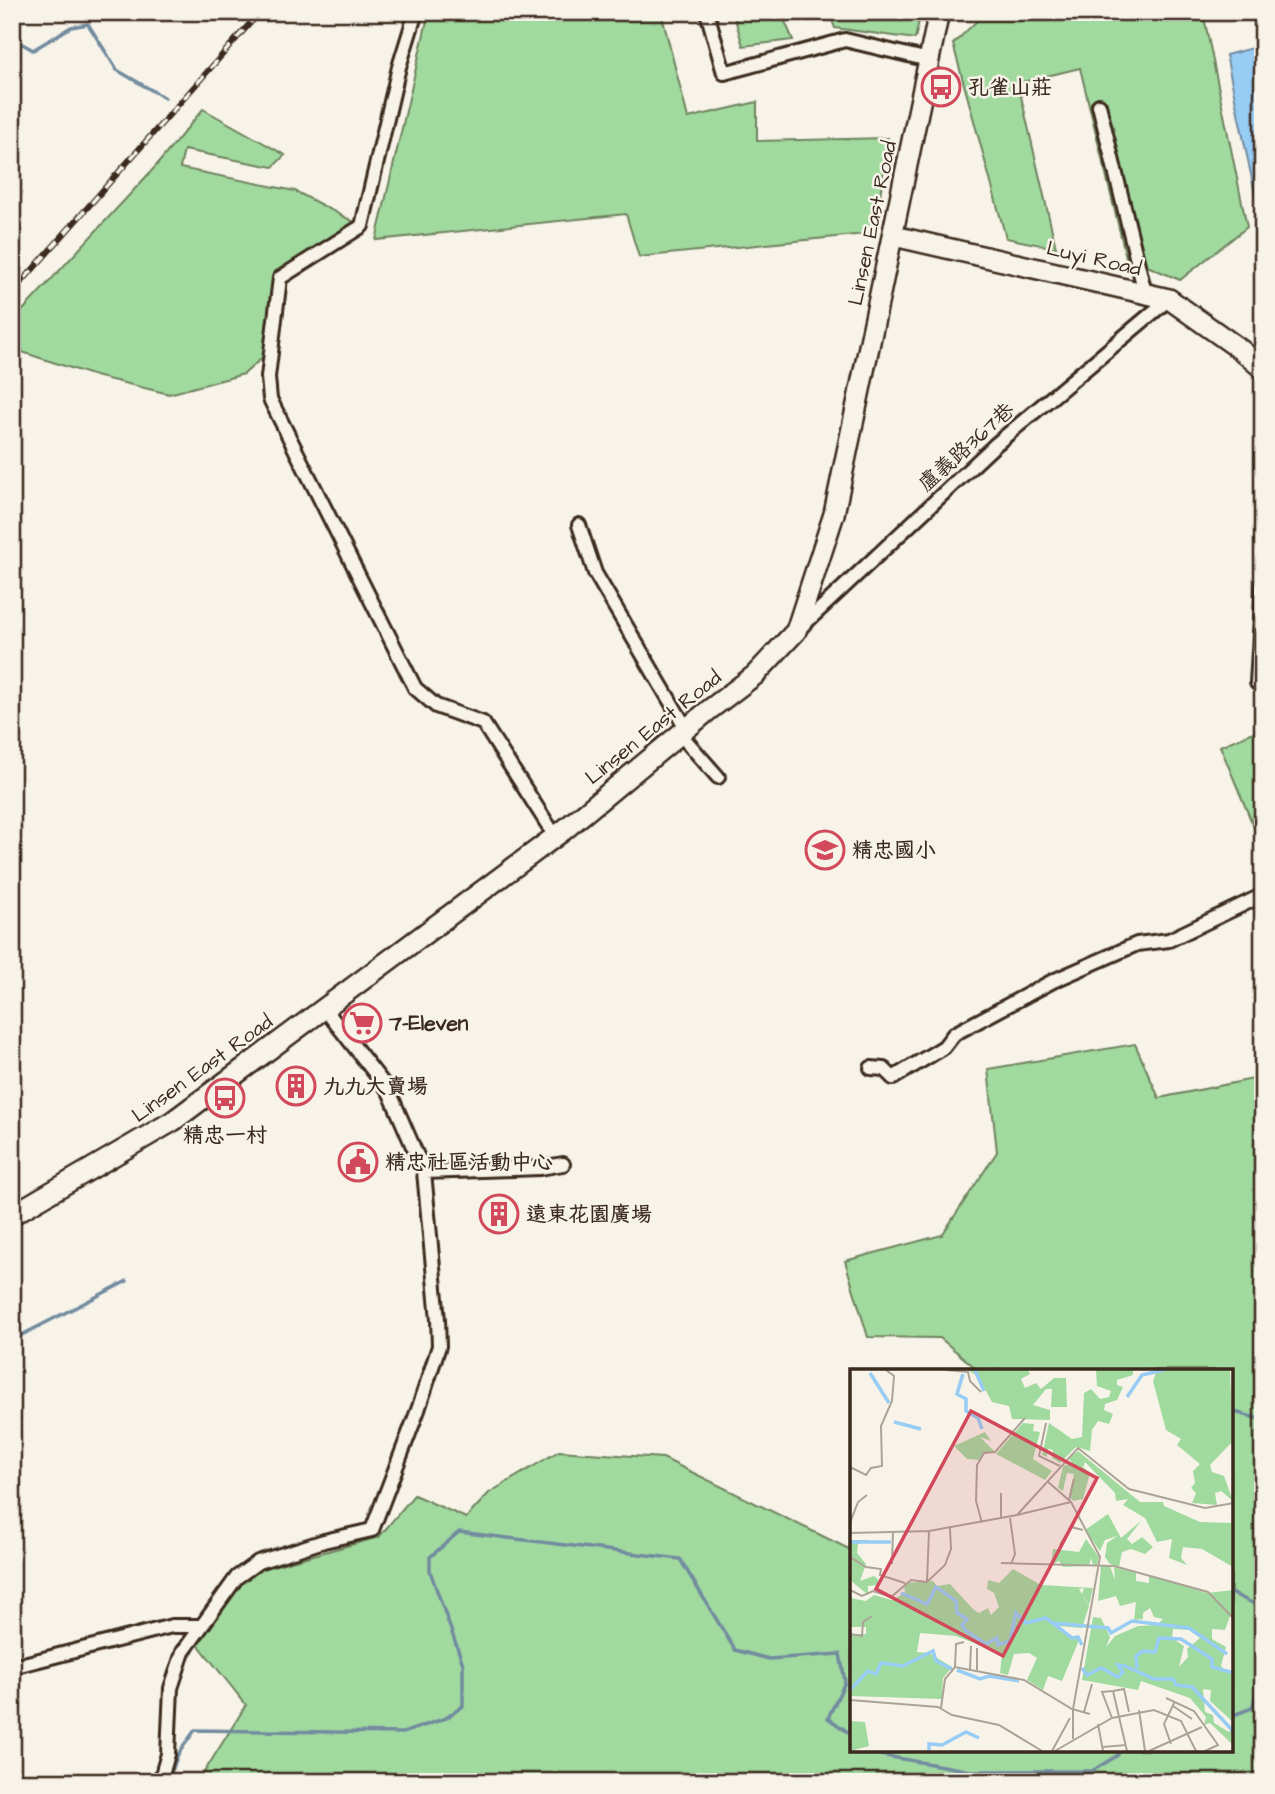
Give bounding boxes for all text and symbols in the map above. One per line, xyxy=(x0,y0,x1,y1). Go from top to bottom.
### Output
bus stop icon: 孔雀山莊 xyxy=(920,66,962,108)
place label: 孔雀山莊 xyxy=(968,73,1052,102)
street label: Linsen East Road xyxy=(841,138,904,308)
street label: Luyi Road xyxy=(1043,233,1144,285)
street label: 盧義路367巷 xyxy=(912,396,1021,499)
street label: Linsen East Road xyxy=(579,663,728,791)
school or university icon: 精忠國小 xyxy=(804,829,846,871)
place label: 精忠國小 xyxy=(852,836,936,865)
supermarket icon: 7-Eleven xyxy=(341,1002,383,1044)
street label: Linsen East Road xyxy=(126,1007,279,1129)
place label: 7-Eleven xyxy=(388,1009,469,1038)
building icon: 九九大賣場 xyxy=(275,1065,317,1107)
place label: 九九大賣場 xyxy=(323,1072,428,1101)
bus stop icon: 精忠一村 xyxy=(204,1077,246,1119)
place label: 精忠一村 xyxy=(183,1121,267,1150)
public building icon: 精忠社區活動中心 xyxy=(337,1141,379,1183)
place label: 精忠社區活動中心 xyxy=(385,1148,553,1177)
building icon: 遠東花園廣場 xyxy=(478,1193,520,1235)
place label: 遠東花園廣場 xyxy=(526,1200,652,1229)
inset map xyxy=(850,1369,1233,1752)

